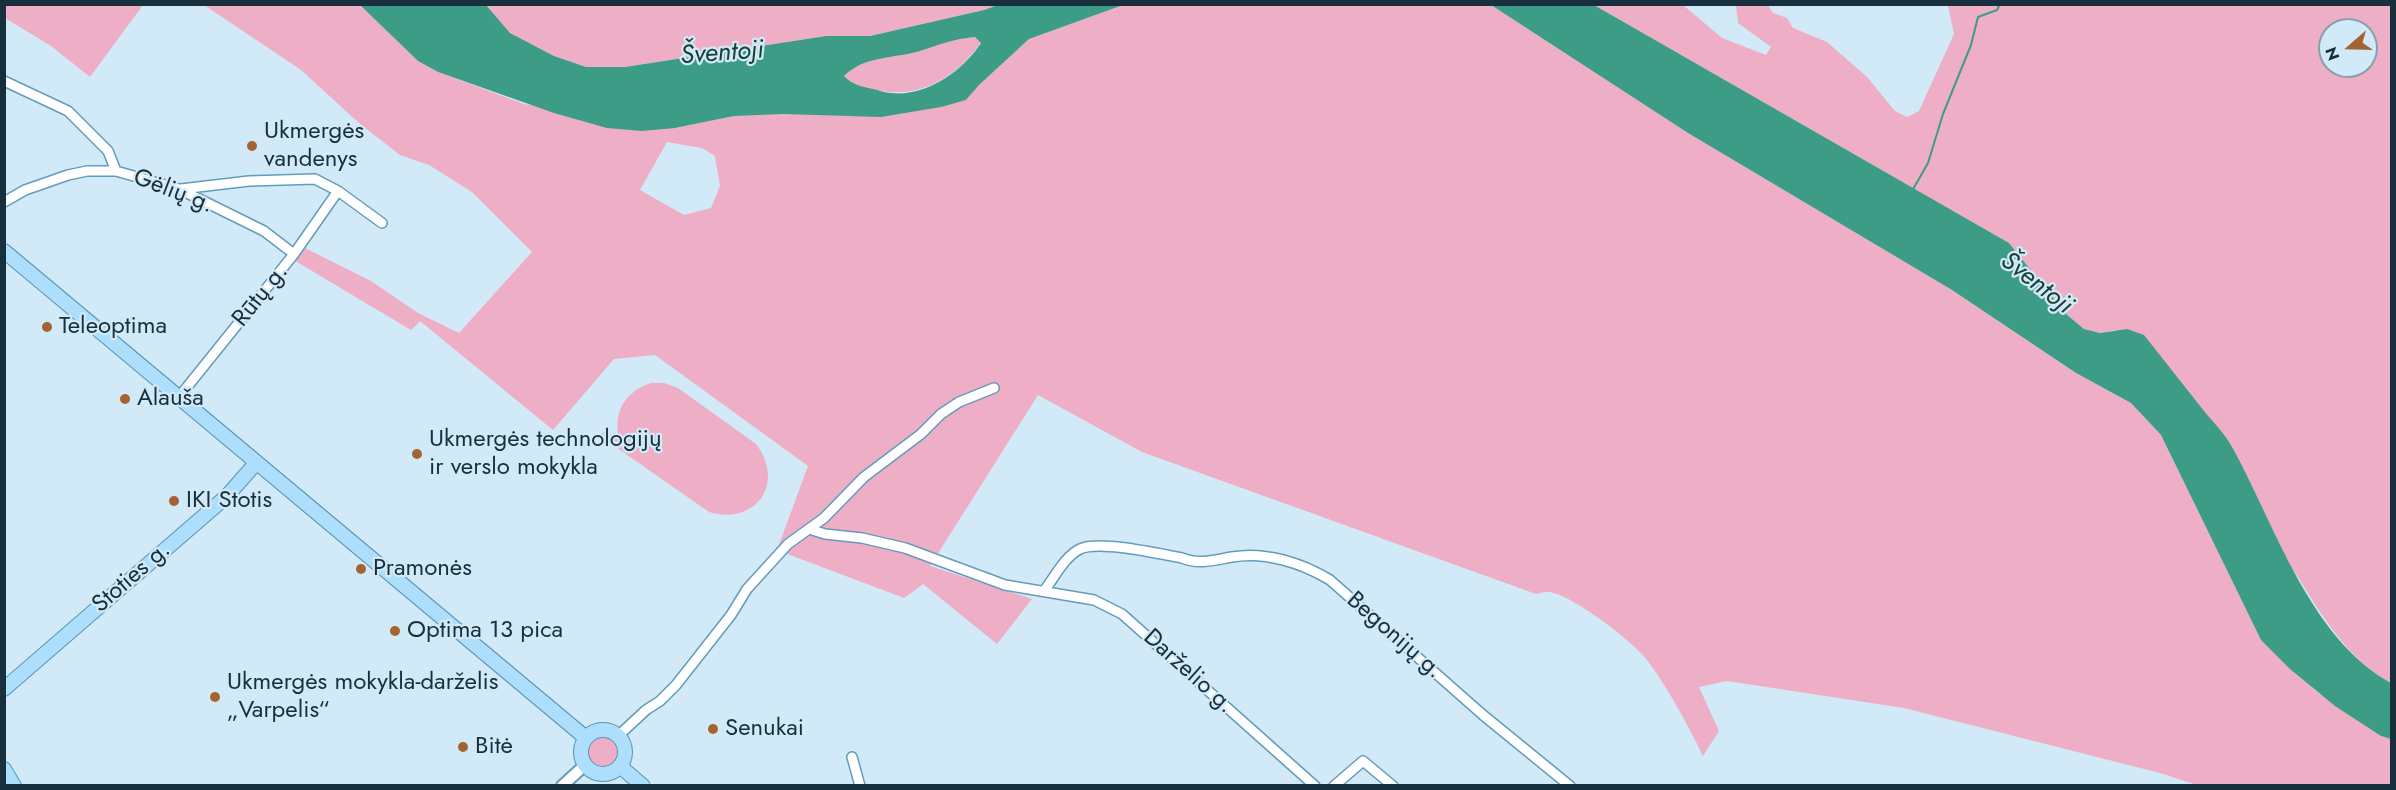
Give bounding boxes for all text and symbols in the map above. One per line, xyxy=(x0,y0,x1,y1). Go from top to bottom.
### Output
north arrow xyxy=(2318,18,2378,78)
water label: Šventoji xyxy=(679,36,765,72)
text: N xyxy=(2320,44,2345,64)
place label: Ukmergės vandenys xyxy=(264,118,364,174)
marker: Ukmergės vandenys xyxy=(245,139,259,153)
street label: Gėlių g. xyxy=(129,164,217,220)
water label: Šventoji xyxy=(1994,246,2078,322)
street label: Rūtų g. xyxy=(227,259,295,333)
place label: Teleoptima xyxy=(59,313,167,341)
marker: Teleoptima xyxy=(40,320,54,334)
place label: Alauša xyxy=(137,385,204,413)
marker: Alauša xyxy=(118,392,132,406)
place label: Ukmergės technologijų ir verslo mokykla xyxy=(429,426,661,482)
marker: Ukmergės technologijų ir verslo mokykla xyxy=(410,447,424,461)
place label: IKI Stotis xyxy=(186,487,272,515)
marker: IKI Stotis xyxy=(167,494,181,508)
street label: Stoties g. xyxy=(87,536,177,620)
place label: Pramonės xyxy=(373,555,472,583)
marker: Pramonės xyxy=(354,562,368,576)
street label: Begonijų g. xyxy=(1340,586,1448,686)
place label: Optima 13 pica xyxy=(407,617,563,645)
marker: Optima 13 pica xyxy=(388,624,402,638)
street label: Darželio g. xyxy=(1137,624,1239,720)
place label: Ukmergės mokykla-darželis „Varpelis“ xyxy=(227,669,498,725)
marker: Ukmergės mokykla-darželis „Varpelis“ xyxy=(208,690,222,704)
place label: Senukai xyxy=(725,715,804,743)
marker: Senukai xyxy=(706,722,720,736)
place label: Bitė xyxy=(475,733,513,761)
marker: Bitė xyxy=(456,740,470,754)

